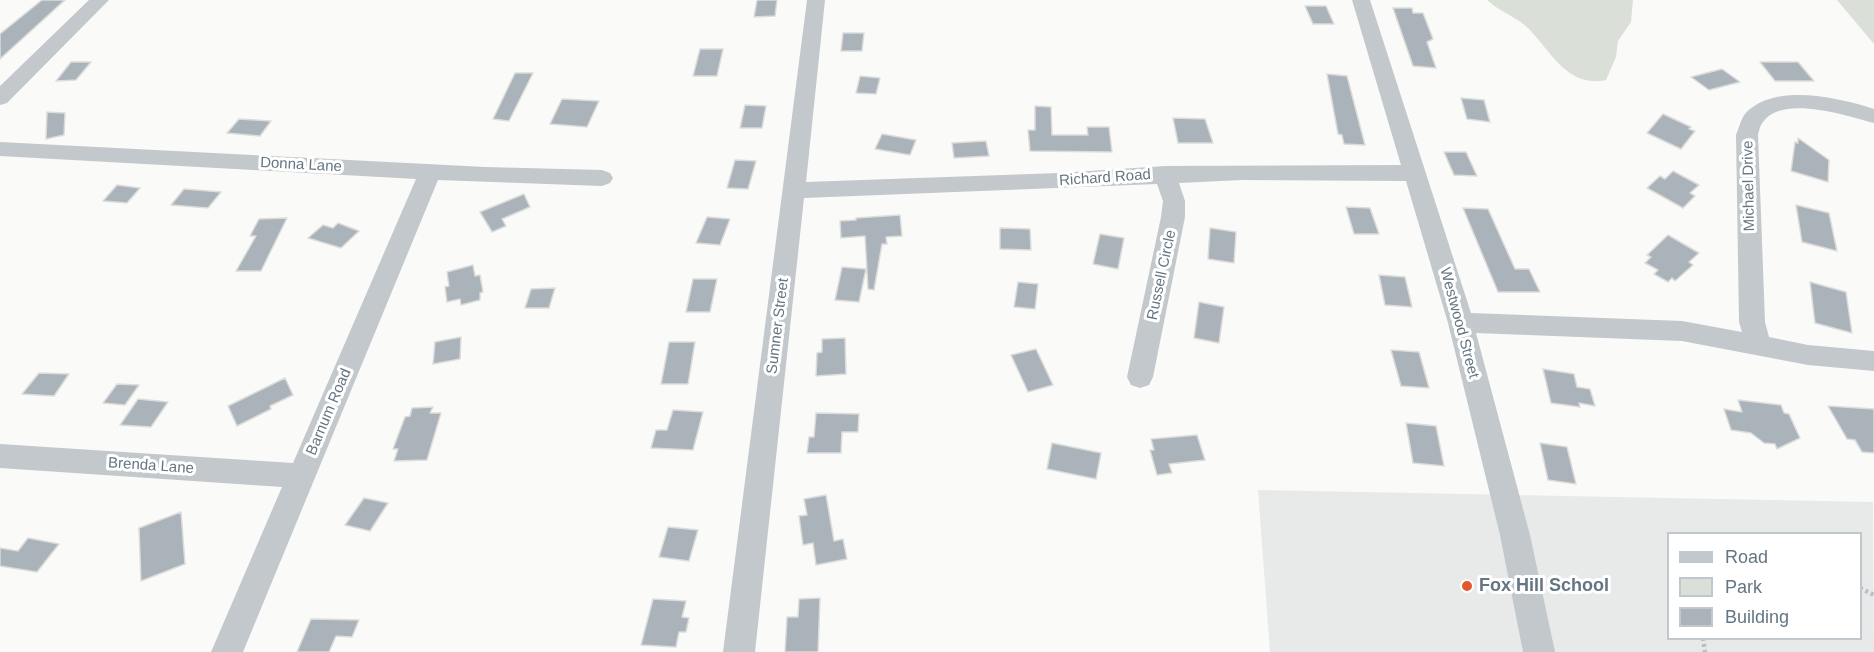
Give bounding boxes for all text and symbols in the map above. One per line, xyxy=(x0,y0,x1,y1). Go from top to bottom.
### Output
street label: Michael Drive xyxy=(1739,140,1759,232)
street label: Donna Lane xyxy=(260,154,342,176)
street label: Richard Road xyxy=(1059,166,1151,190)
street label: Russell Circle xyxy=(1144,228,1180,322)
street label: Westwood Street xyxy=(1436,266,1482,380)
street label: Sumner Street xyxy=(763,277,793,375)
street label: Barnum Road xyxy=(303,366,355,458)
street label: Brenda Lane xyxy=(108,454,194,478)
legend xyxy=(1667,532,1862,640)
text: Road xyxy=(1725,547,1768,567)
place label: Fox Hill School xyxy=(1479,575,1609,597)
text: Park xyxy=(1725,577,1762,597)
marker: Fox Hill School xyxy=(1460,579,1474,593)
text: Building xyxy=(1725,607,1789,627)

